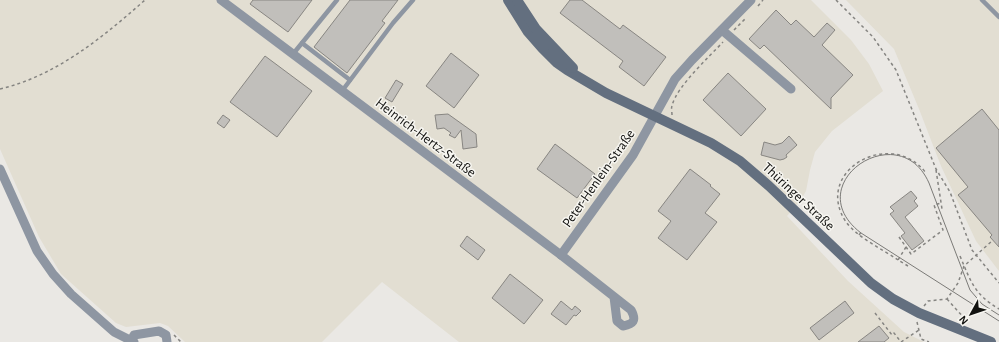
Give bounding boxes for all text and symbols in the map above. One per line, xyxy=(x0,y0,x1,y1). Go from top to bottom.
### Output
street label: Heinrich-Hertz-Straße xyxy=(373,96,478,180)
street label: Peter-Henlein-Straße xyxy=(560,127,638,230)
street label: Thüringer Straße xyxy=(760,160,837,233)
north arrow xyxy=(951,294,991,334)
text: N xyxy=(957,314,970,327)

